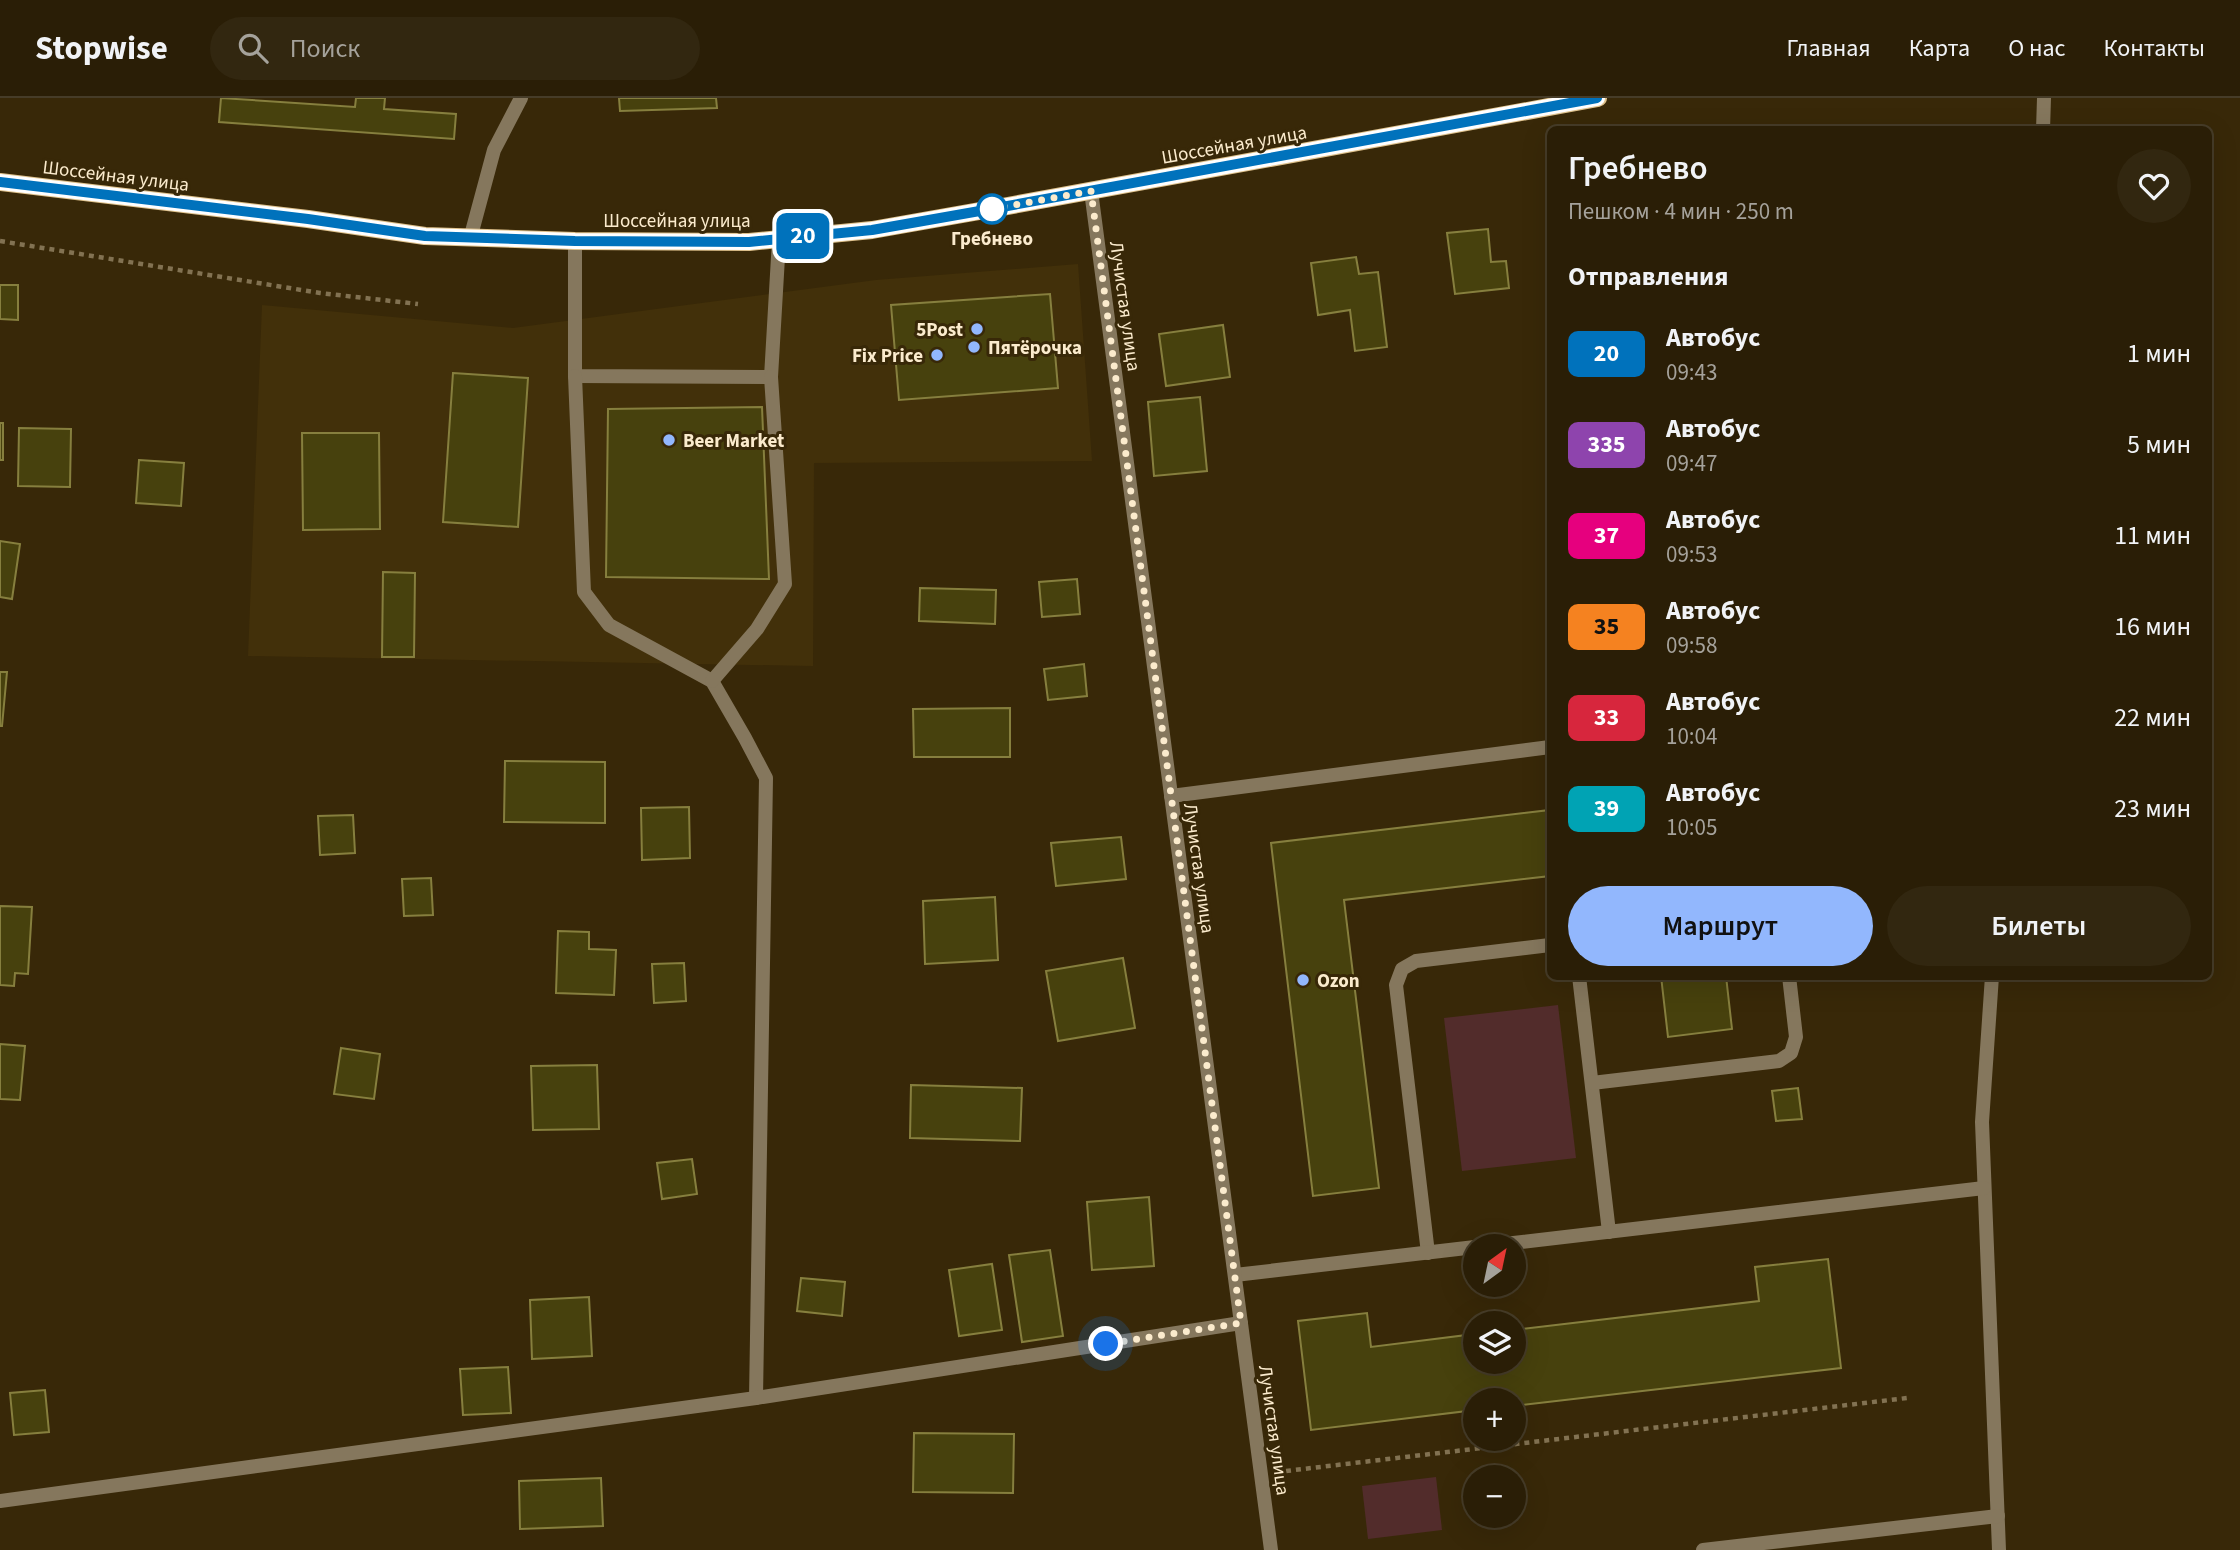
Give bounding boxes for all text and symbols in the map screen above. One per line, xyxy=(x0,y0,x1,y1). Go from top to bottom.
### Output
search box xyxy=(210,17,700,80)
text: Stopwise xyxy=(35,25,168,72)
icon: search xyxy=(234,29,272,67)
text: Поиск xyxy=(290,30,360,67)
text: Главная xyxy=(1786,31,1871,66)
text: Карта xyxy=(1909,31,1970,66)
text: О нас xyxy=(2008,31,2065,66)
text: Контакты xyxy=(2103,31,2205,66)
street label: Шоссейная улица xyxy=(1159,119,1309,172)
text: Гребнево xyxy=(1568,145,1708,192)
button: heart xyxy=(2117,149,2191,223)
street label: Шоссейная улица xyxy=(41,154,191,199)
marker: Гребнево xyxy=(977,194,1007,224)
text: Пешком · 4 мин · 250 m xyxy=(1568,195,1794,228)
street label: Шоссейная улица xyxy=(603,208,751,235)
line badge: 20 xyxy=(772,213,834,259)
text: 20 xyxy=(790,218,816,253)
place label: Гребнево xyxy=(951,226,1033,253)
street label: Лучистая улица xyxy=(1102,239,1147,373)
text: Отправления xyxy=(1568,258,1728,295)
place label: 5Post xyxy=(916,317,963,344)
text: Автобус xyxy=(1666,319,1760,356)
marker: 5Post xyxy=(969,321,985,337)
place label: Пятёрочка xyxy=(988,335,1082,362)
text: 1 мин xyxy=(2127,335,2191,372)
text: 20 xyxy=(1594,336,1619,371)
marker: Пятёрочка xyxy=(966,339,982,355)
place label: Fix Price xyxy=(852,343,923,370)
marker: Fix Price xyxy=(929,347,945,363)
text: 09:43 xyxy=(1666,356,1717,389)
text: Автобус xyxy=(1666,410,1760,447)
text: 5 мин xyxy=(2127,426,2191,463)
text: 335 xyxy=(1587,427,1626,462)
place label: Beer Market xyxy=(683,428,784,455)
marker: Beer Market xyxy=(661,432,677,448)
text: 09:47 xyxy=(1666,447,1717,480)
text: Автобус xyxy=(1666,501,1760,538)
text: 11 мин xyxy=(2114,517,2191,554)
text: 37 xyxy=(1594,518,1619,553)
text: 09:53 xyxy=(1666,538,1717,571)
text: Автобус xyxy=(1666,592,1760,629)
text: 16 мин xyxy=(2114,608,2191,645)
text: 35 xyxy=(1594,609,1619,644)
text: 09:58 xyxy=(1666,629,1717,662)
text: Автобус xyxy=(1666,683,1760,720)
text: 22 мин xyxy=(2114,699,2191,736)
text: 33 xyxy=(1594,700,1619,735)
text: 10:04 xyxy=(1666,720,1717,753)
text: Автобус xyxy=(1666,774,1760,811)
text: 23 мин xyxy=(2114,790,2191,827)
text: 39 xyxy=(1594,791,1619,826)
street label: Лучистая улица xyxy=(1176,801,1221,935)
text: 10:05 xyxy=(1666,811,1717,844)
button: Маршрут xyxy=(1568,886,1873,966)
button: Билеты xyxy=(1887,886,2191,966)
place label: Ozon xyxy=(1317,968,1360,995)
marker: Ozon xyxy=(1295,972,1311,988)
north arrow xyxy=(1463,1234,1526,1297)
map controls xyxy=(1463,1234,1526,1528)
button: layers xyxy=(1463,1311,1526,1374)
your location xyxy=(1088,1326,1123,1361)
street label: Лучистая улица xyxy=(1251,1363,1296,1497)
button: + xyxy=(1463,1388,1526,1451)
button: − xyxy=(1463,1465,1526,1528)

